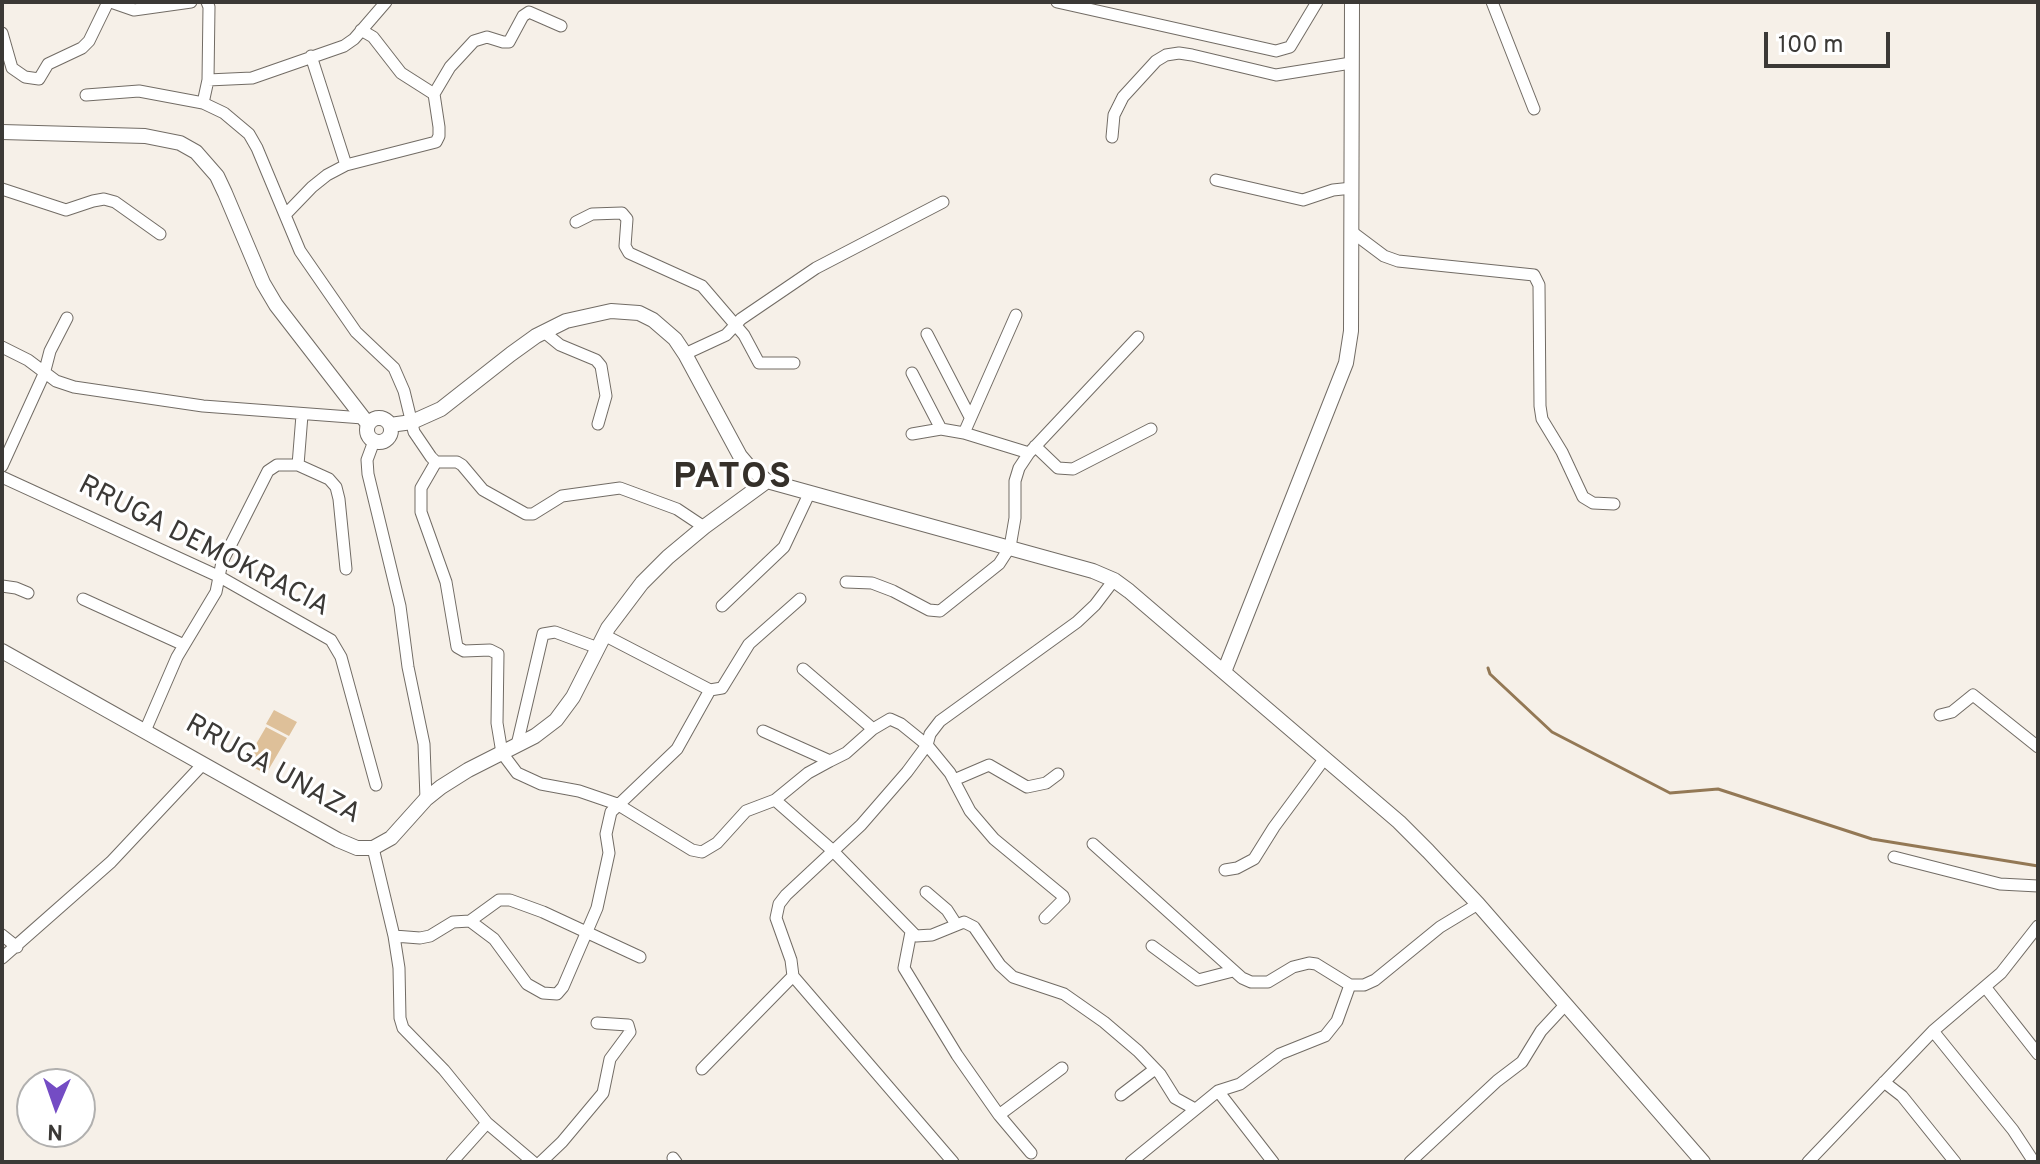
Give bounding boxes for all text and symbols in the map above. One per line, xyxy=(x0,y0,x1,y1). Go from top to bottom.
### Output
scale bar xyxy=(1768,16,1894,66)
text: 100 m xyxy=(1778,31,1844,61)
district label: PATOS xyxy=(673,458,793,502)
street label: RRUGA DEMOKRACIA xyxy=(72,470,334,626)
street label: RRUGA UNAZA xyxy=(178,709,366,833)
north arrow xyxy=(16,1068,96,1148)
text: N xyxy=(47,1117,64,1144)

